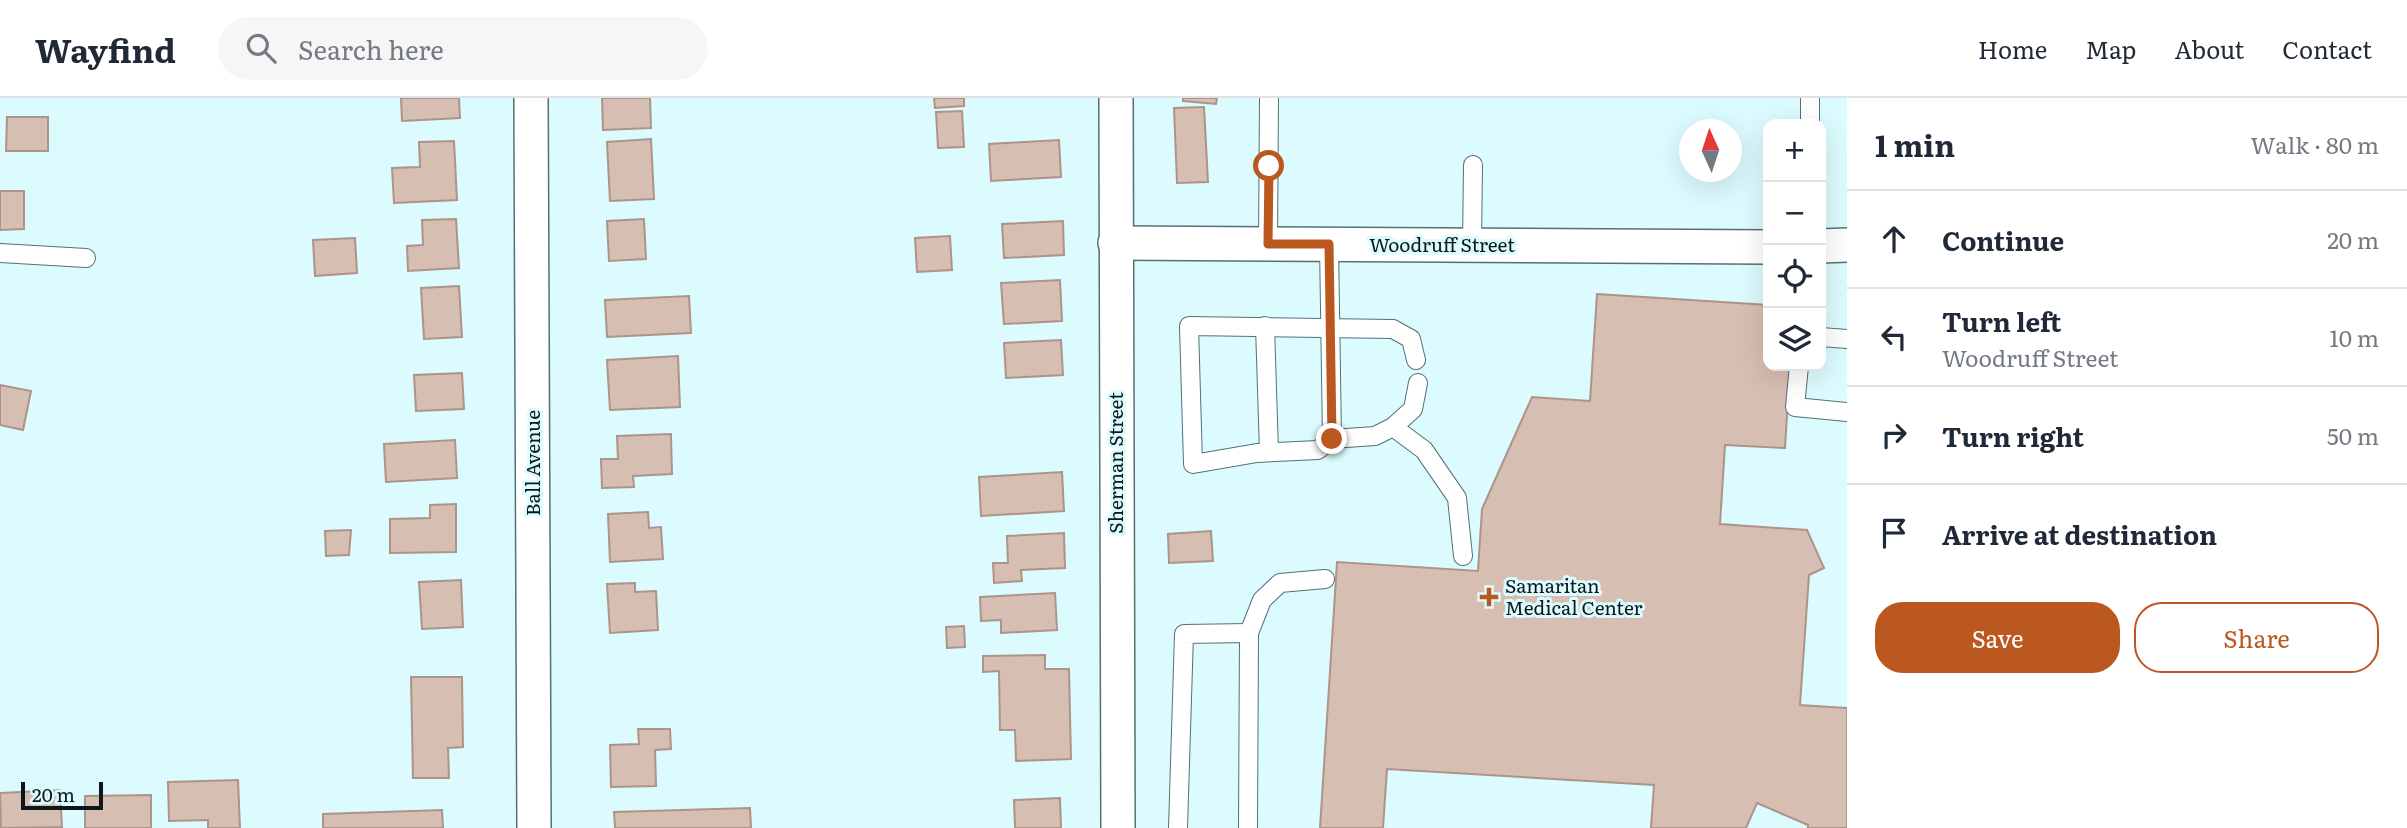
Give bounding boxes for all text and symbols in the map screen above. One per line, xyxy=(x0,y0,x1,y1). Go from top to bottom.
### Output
search box xyxy=(218,17,708,80)
text: Wayfind xyxy=(35,24,176,73)
icon: search xyxy=(242,29,280,67)
text: Search here xyxy=(298,29,444,68)
text: Home xyxy=(1978,31,2047,66)
text: Map xyxy=(2085,31,2136,66)
text: About xyxy=(2174,31,2244,66)
text: Contact xyxy=(2282,31,2372,66)
north arrow xyxy=(1679,119,1742,182)
map controls xyxy=(1763,119,1826,371)
button: + xyxy=(1763,119,1826,182)
text: 1 min xyxy=(1875,122,1955,166)
text: Walk · 80 m xyxy=(2250,127,2379,161)
route start xyxy=(1253,150,1284,181)
button: − xyxy=(1763,182,1826,245)
icon: ahead xyxy=(1875,220,1913,258)
text: Continue xyxy=(1942,220,2064,259)
text: 20 m xyxy=(2327,222,2379,256)
street label: Woodruff Street xyxy=(1369,230,1515,258)
button: locate xyxy=(1763,245,1826,308)
text: Turn left xyxy=(1942,301,2061,340)
button: layers xyxy=(1763,308,1826,371)
icon: left xyxy=(1875,318,1913,356)
text: 10 m xyxy=(2329,320,2379,354)
text: Woodruff Street xyxy=(1942,340,2118,374)
street label: Sherman Street xyxy=(1101,392,1129,534)
street label: Ball Avenue xyxy=(518,410,546,516)
icon: right xyxy=(1875,416,1913,454)
text: Turn right xyxy=(1942,416,2084,455)
text: 50 m xyxy=(2327,418,2379,452)
route end xyxy=(1316,423,1347,454)
icon: arrive xyxy=(1875,514,1913,552)
text: Arrive at destination xyxy=(1942,514,2217,553)
place label: Samaritan Medical Center xyxy=(1505,571,1643,621)
marker: Samaritan Medical Center xyxy=(1479,587,1499,607)
button: Save xyxy=(1875,602,2120,673)
button: Share xyxy=(2134,602,2379,673)
scale bar xyxy=(21,779,103,811)
text: 20 m xyxy=(32,780,75,808)

